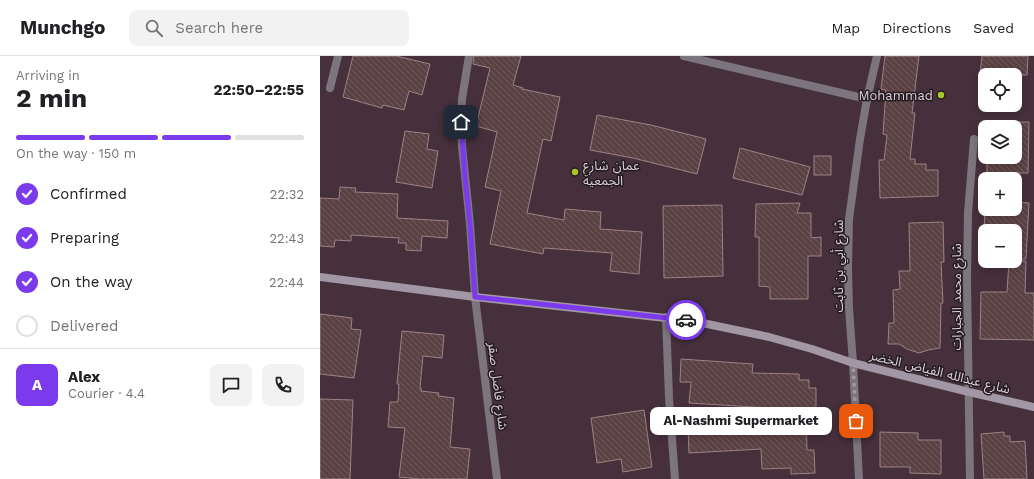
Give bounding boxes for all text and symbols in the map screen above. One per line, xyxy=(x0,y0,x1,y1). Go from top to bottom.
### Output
search box xyxy=(129,10,409,46)
text: Munchgo xyxy=(20,16,105,39)
icon: search xyxy=(143,17,165,39)
text: Search here xyxy=(175,19,263,37)
text: Map xyxy=(832,20,860,36)
text: Directions xyxy=(882,20,951,36)
text: Saved xyxy=(973,20,1014,36)
text: Arriving in xyxy=(16,68,80,83)
map controls xyxy=(978,68,1022,268)
button: locate xyxy=(978,68,1022,112)
text: 22:50–22:55 xyxy=(214,81,304,99)
text: 2 min xyxy=(16,83,87,113)
place label: Mohammad xyxy=(859,88,933,103)
marker: Mohammad xyxy=(936,90,946,100)
pin xyxy=(444,105,478,139)
icon: home xyxy=(450,111,472,133)
button: layers xyxy=(978,120,1022,164)
text: On the way · 150 m xyxy=(16,146,136,161)
place label: عمان شارع الجمعية xyxy=(583,158,640,188)
marker: عمان شارع الجمعية xyxy=(570,167,580,177)
button: + xyxy=(978,172,1022,216)
icon: check xyxy=(16,183,38,205)
text: Confirmed xyxy=(50,185,127,203)
text: 22:32 xyxy=(270,187,304,202)
street label: شارع أبي بن ثابت xyxy=(830,219,849,313)
button: − xyxy=(978,224,1022,268)
icon: check xyxy=(16,227,38,249)
text: Preparing xyxy=(50,229,119,247)
text: 22:43 xyxy=(269,231,304,246)
street label: شارع محمد الجبارات xyxy=(949,243,967,351)
icon: check xyxy=(16,271,38,293)
text: On the way xyxy=(50,273,132,291)
text: 22:44 xyxy=(269,275,304,290)
courier xyxy=(666,300,706,340)
icon: car xyxy=(675,309,697,331)
text: Delivered xyxy=(50,317,118,335)
street label: شارع فاضل صقر xyxy=(482,340,511,431)
street label: شارع عبدالله الفياض الخضر xyxy=(867,347,1012,400)
button: chat xyxy=(210,364,252,406)
button: phone xyxy=(262,364,304,406)
text: Alex xyxy=(68,368,100,386)
text: A xyxy=(32,376,42,394)
text: Courier · 4.4 xyxy=(68,386,145,401)
pin xyxy=(839,404,873,438)
callout: Al-Nashmi Supermarket xyxy=(650,407,832,435)
icon: bag xyxy=(845,410,867,432)
text: Al-Nashmi Supermarket xyxy=(663,413,819,428)

